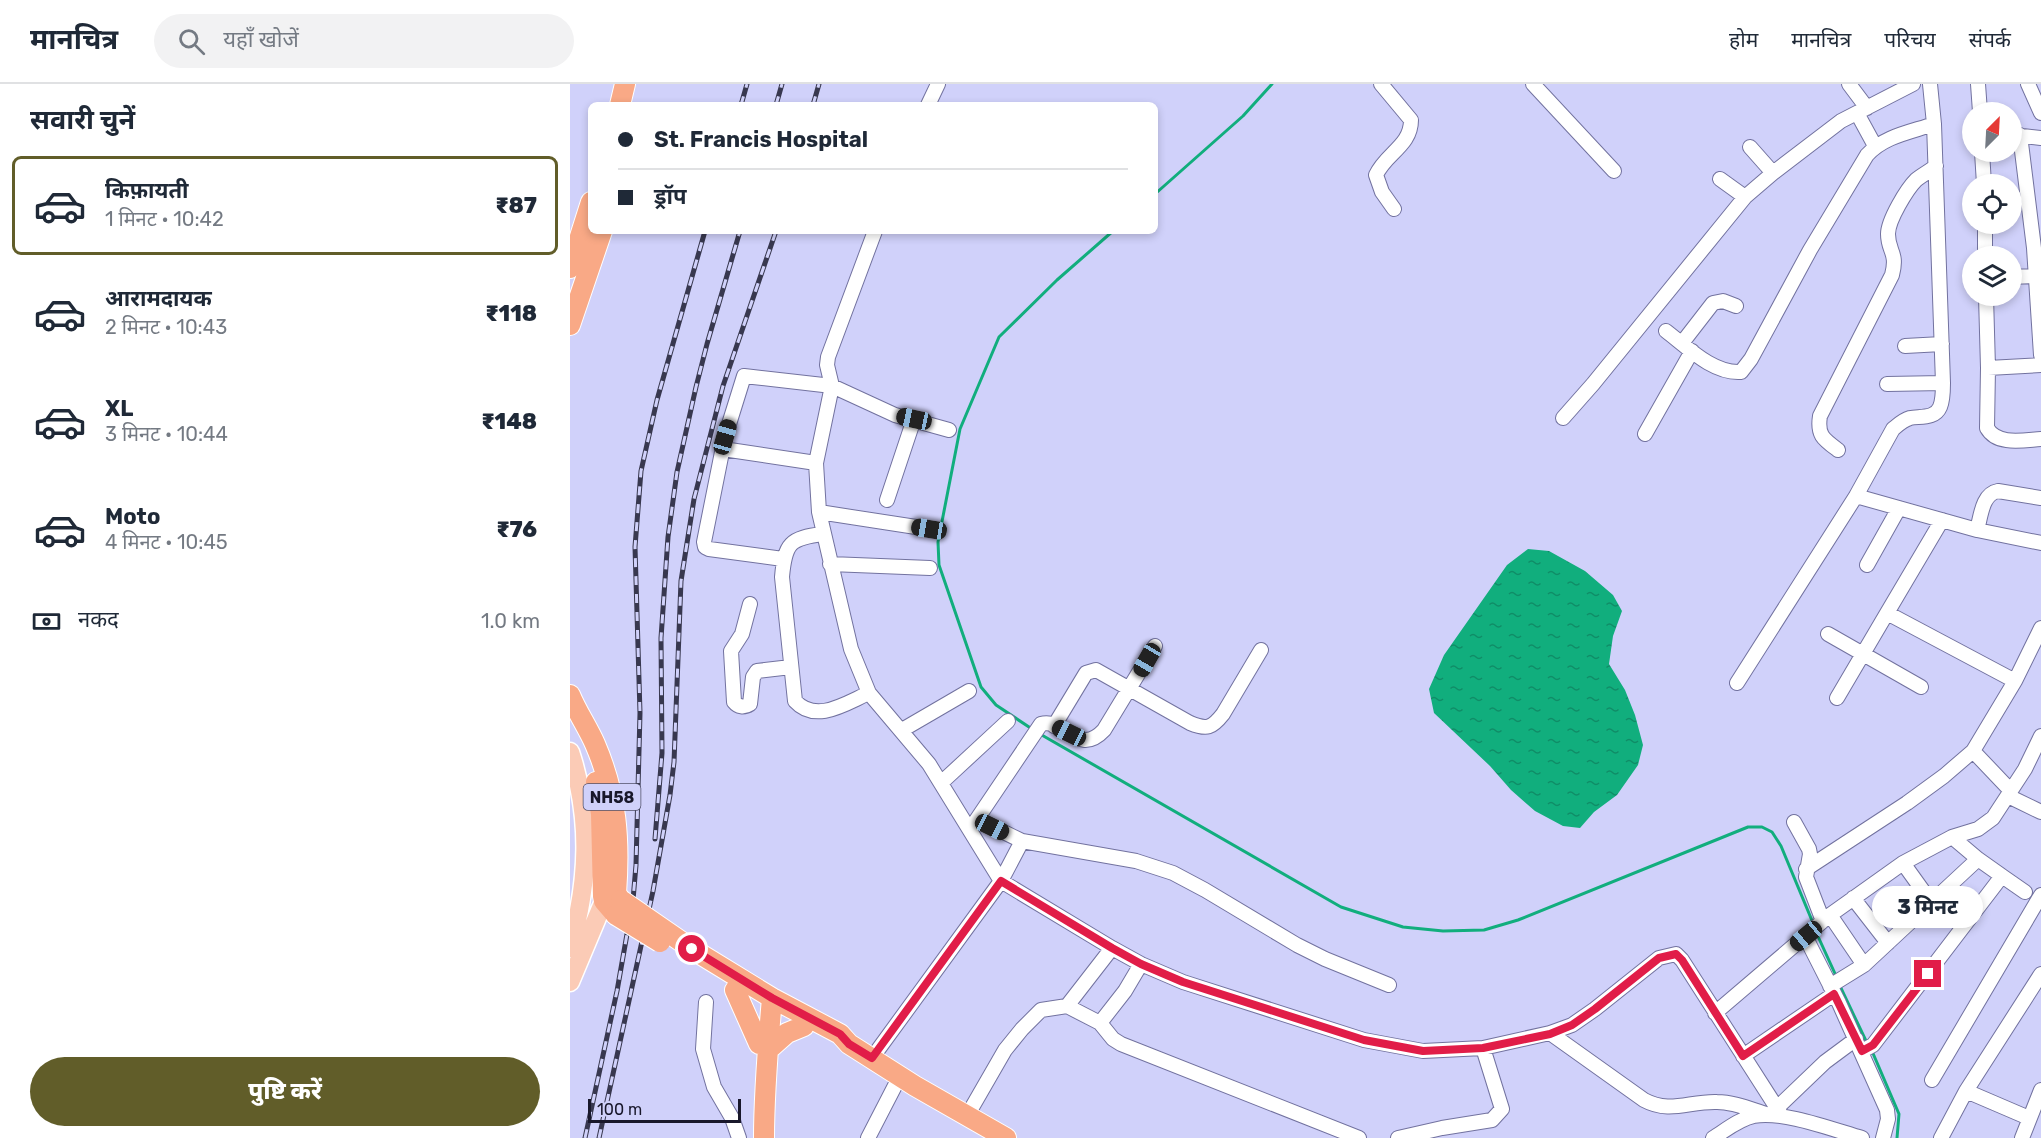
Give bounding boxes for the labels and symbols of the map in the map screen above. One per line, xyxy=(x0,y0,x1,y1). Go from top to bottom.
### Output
north arrow xyxy=(1962,102,2022,162)
car xyxy=(895,406,933,432)
car xyxy=(711,417,739,457)
car xyxy=(910,517,948,541)
car xyxy=(1130,640,1164,680)
car xyxy=(1049,717,1089,749)
road number: NH58 xyxy=(584,784,640,810)
car xyxy=(972,811,1012,843)
callout: 3 मिनट xyxy=(1872,887,1984,929)
car xyxy=(1786,918,1826,954)
route start xyxy=(678,935,705,962)
route end xyxy=(1914,960,1941,987)
scale bar xyxy=(588,1096,741,1124)

